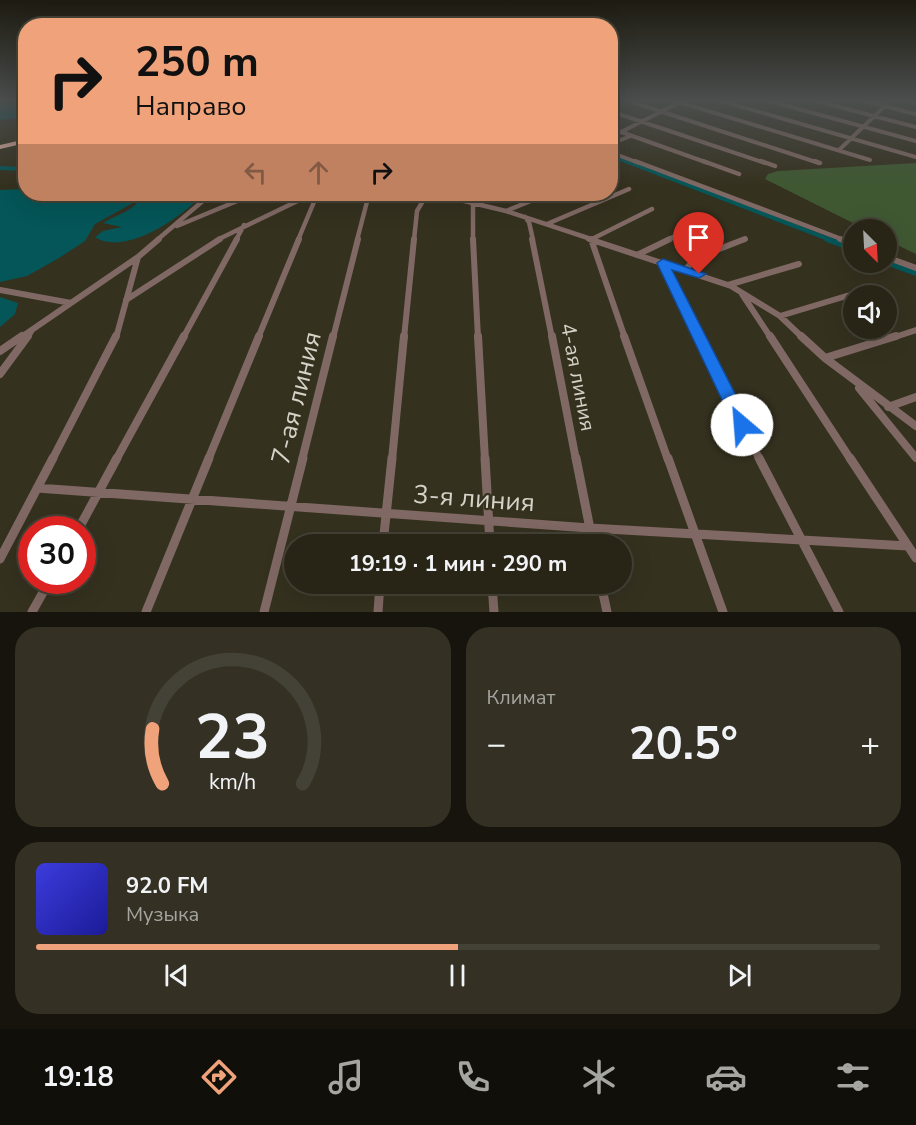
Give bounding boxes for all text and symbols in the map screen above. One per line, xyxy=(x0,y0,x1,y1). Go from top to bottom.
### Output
text: 250 m xyxy=(135,34,259,91)
icon: right xyxy=(36,42,114,120)
text: Направо xyxy=(135,88,246,125)
icon: left xyxy=(239,156,272,189)
icon: ahead xyxy=(302,156,335,189)
icon: right xyxy=(365,156,398,189)
pin xyxy=(673,212,724,274)
north arrow xyxy=(843,219,897,273)
map controls xyxy=(843,219,897,339)
icon: arrive xyxy=(682,221,715,254)
button: sound xyxy=(843,285,897,339)
street label: 4-ая линия xyxy=(554,320,602,434)
street label: 7-ая линия xyxy=(263,328,330,468)
position arrow xyxy=(710,393,774,457)
street label: 3-я линия xyxy=(412,477,536,520)
speed limit sign: 30 xyxy=(18,516,96,594)
text: 19:19 · 1 мин · 290 m xyxy=(349,549,567,579)
text: Климат xyxy=(487,684,555,711)
text: 23 xyxy=(195,695,270,780)
text: 20.5° xyxy=(629,714,738,775)
text: − xyxy=(487,722,506,767)
text: + xyxy=(860,722,880,767)
text: km/h xyxy=(209,767,256,797)
text: 92.0 FM xyxy=(126,871,208,901)
text: Музыка xyxy=(126,901,199,928)
icon: previous xyxy=(160,959,193,992)
icon: pause xyxy=(441,959,474,992)
icon: next xyxy=(723,959,756,992)
icon: directions xyxy=(198,1056,240,1098)
icon: music xyxy=(325,1056,367,1098)
icon: phone xyxy=(452,1056,494,1098)
icon: climate xyxy=(578,1056,620,1098)
icon: car xyxy=(705,1056,747,1098)
icon: filters xyxy=(832,1056,874,1098)
text: 19:18 xyxy=(42,1059,114,1096)

